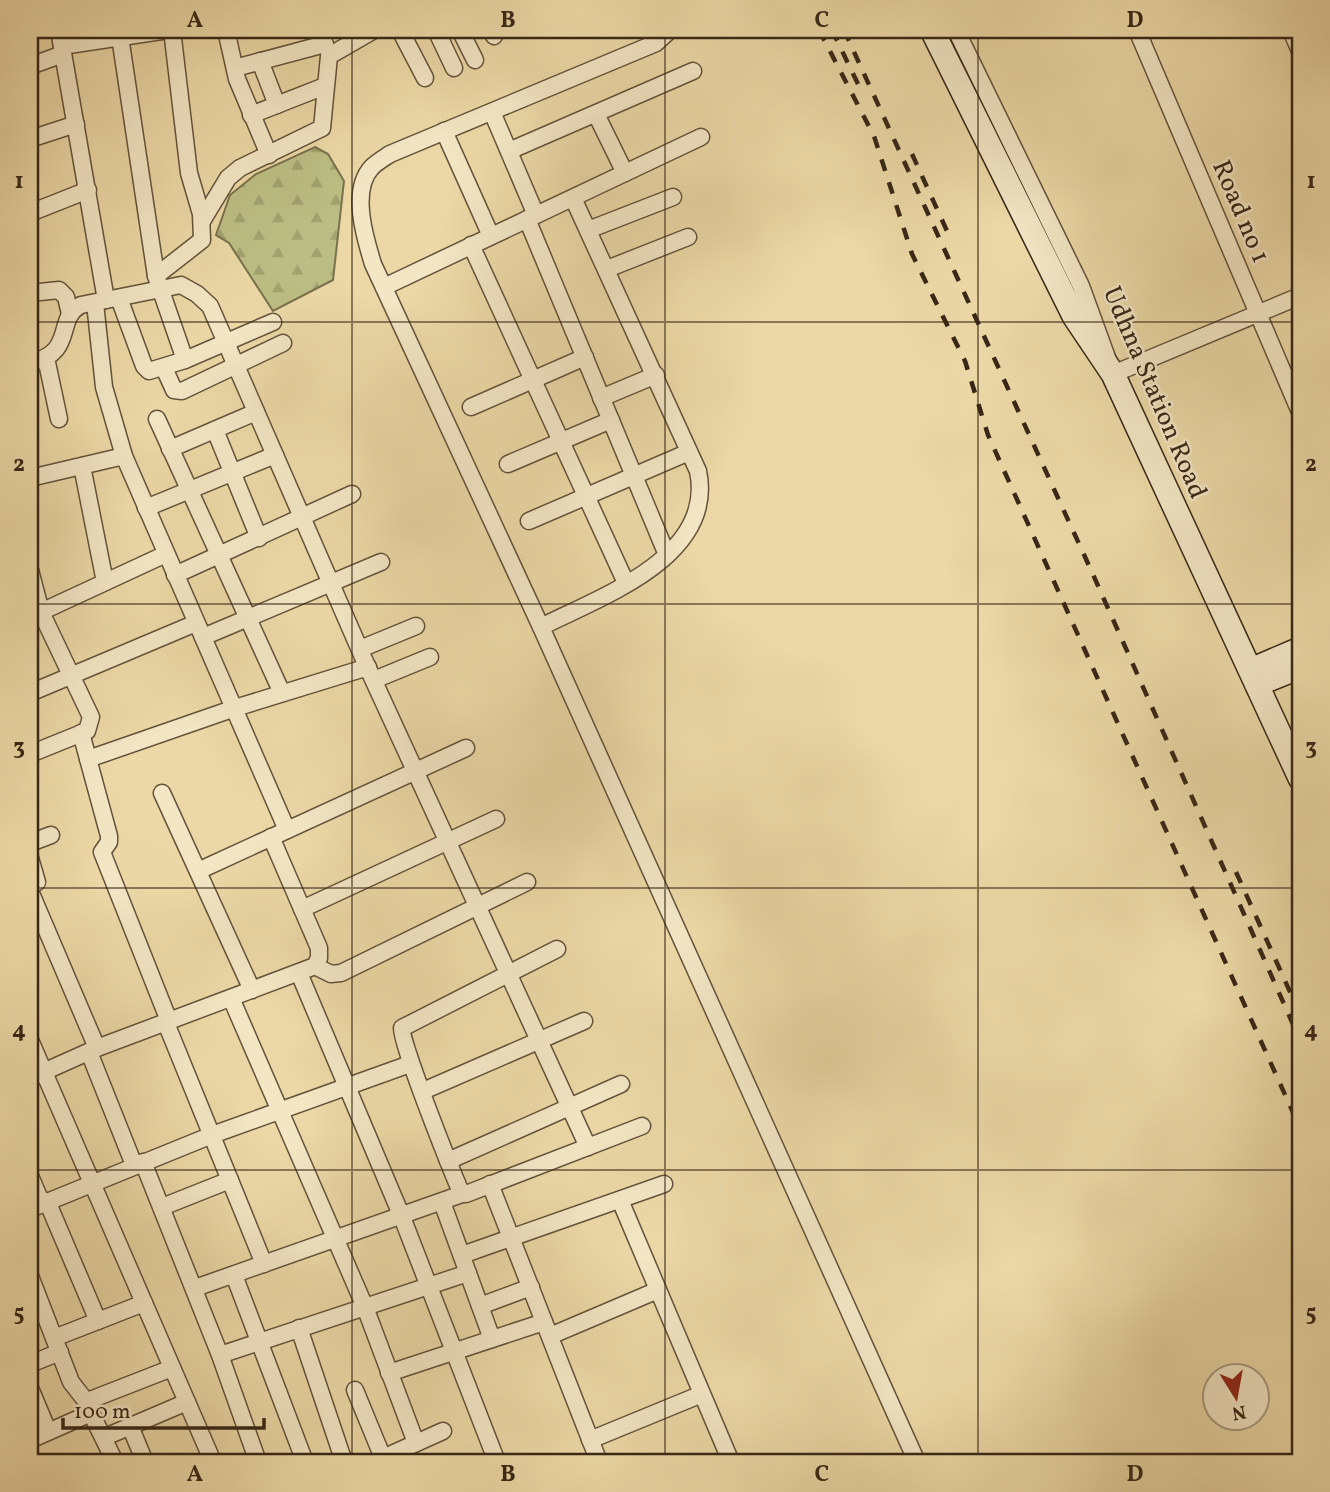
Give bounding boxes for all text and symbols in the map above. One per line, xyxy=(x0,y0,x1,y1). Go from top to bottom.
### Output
text: A xyxy=(187,5,203,37)
text: B xyxy=(500,5,516,37)
text: C xyxy=(815,5,829,37)
text: D xyxy=(1127,5,1144,37)
street label: Road no 1 xyxy=(1202,155,1278,269)
text: 1 xyxy=(14,166,24,198)
text: 1 xyxy=(1306,166,1316,198)
street label: Udhna Station Road xyxy=(1093,281,1215,505)
text: 2 xyxy=(13,449,25,481)
text: 2 xyxy=(1305,449,1317,481)
text: 3 xyxy=(13,732,25,764)
text: 3 xyxy=(1305,732,1317,764)
text: 4 xyxy=(12,1015,26,1047)
text: 4 xyxy=(1304,1015,1318,1047)
text: 5 xyxy=(13,1298,25,1330)
text: 5 xyxy=(1305,1298,1317,1330)
north arrow xyxy=(1200,1362,1270,1432)
scale bar xyxy=(63,1387,264,1431)
text: 100 m xyxy=(74,1398,131,1427)
text: N xyxy=(1229,1398,1248,1426)
text: A xyxy=(187,1459,203,1491)
text: B xyxy=(500,1459,516,1491)
text: C xyxy=(815,1459,829,1491)
text: D xyxy=(1127,1459,1144,1491)

